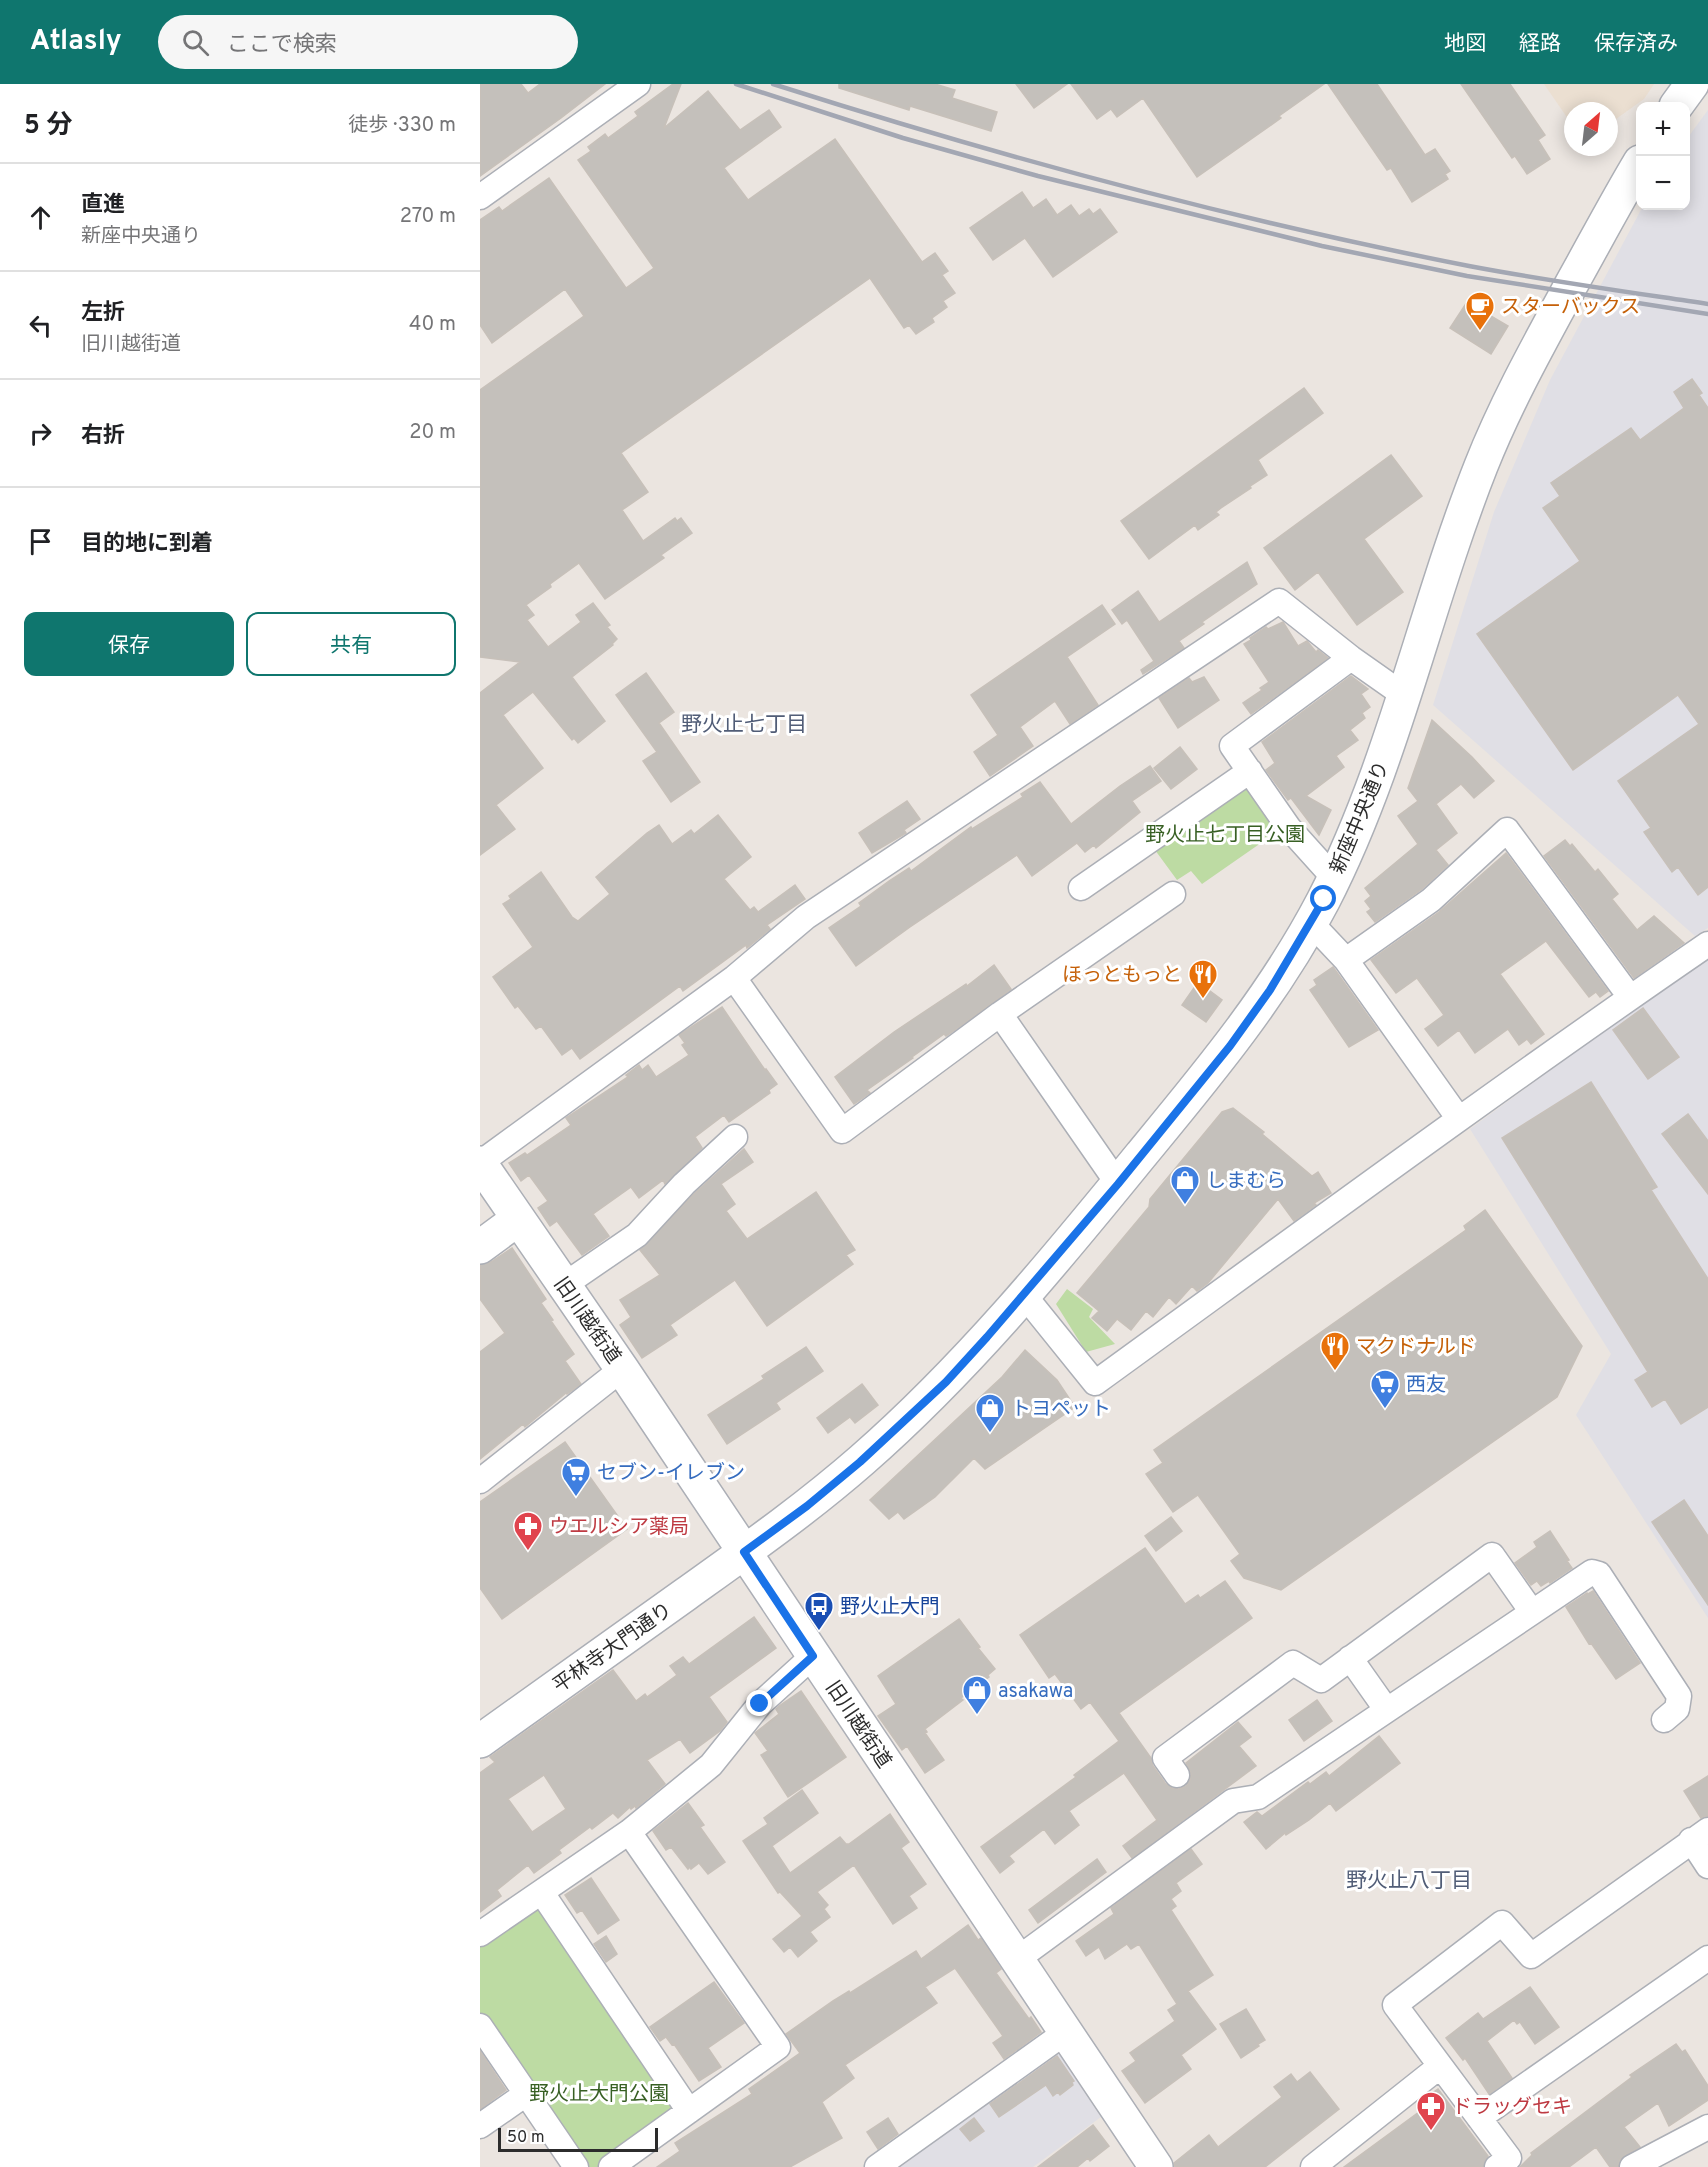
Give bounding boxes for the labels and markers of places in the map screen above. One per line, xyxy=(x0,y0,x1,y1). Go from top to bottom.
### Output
cafe icon: スターバックス xyxy=(1464,290,1496,332)
place label: スターバックス xyxy=(1501,295,1640,321)
restaurant icon: ほっともっと xyxy=(1187,958,1219,1000)
place label: ほっともっと xyxy=(1062,963,1182,989)
shop icon: しまむら xyxy=(1169,1164,1201,1206)
place label: しまむら xyxy=(1206,1169,1286,1195)
restaurant icon: マクドナルド xyxy=(1319,1330,1351,1372)
place label: マクドナルド xyxy=(1356,1335,1476,1361)
supermarket icon: 西友 xyxy=(1369,1368,1401,1410)
place label: 西友 xyxy=(1406,1373,1446,1399)
shop icon: トヨペット xyxy=(974,1392,1006,1434)
place label: トヨペット xyxy=(1011,1397,1111,1423)
supermarket icon: セブン-イレブン xyxy=(560,1456,592,1498)
place label: セブン-イレブン xyxy=(597,1461,745,1487)
pharmacy icon: ウエルシア薬局 xyxy=(512,1510,544,1552)
place label: ウエルシア薬局 xyxy=(549,1515,689,1541)
bus stop icon: 野火止大門 xyxy=(803,1590,835,1632)
place label: 野火止大門 xyxy=(840,1595,940,1621)
shop icon: asakawa xyxy=(961,1674,993,1716)
place label: asakawa xyxy=(998,1679,1073,1705)
pharmacy icon: ドラッグセキ xyxy=(1415,2090,1447,2132)
place label: ドラッグセキ xyxy=(1452,2095,1572,2121)

